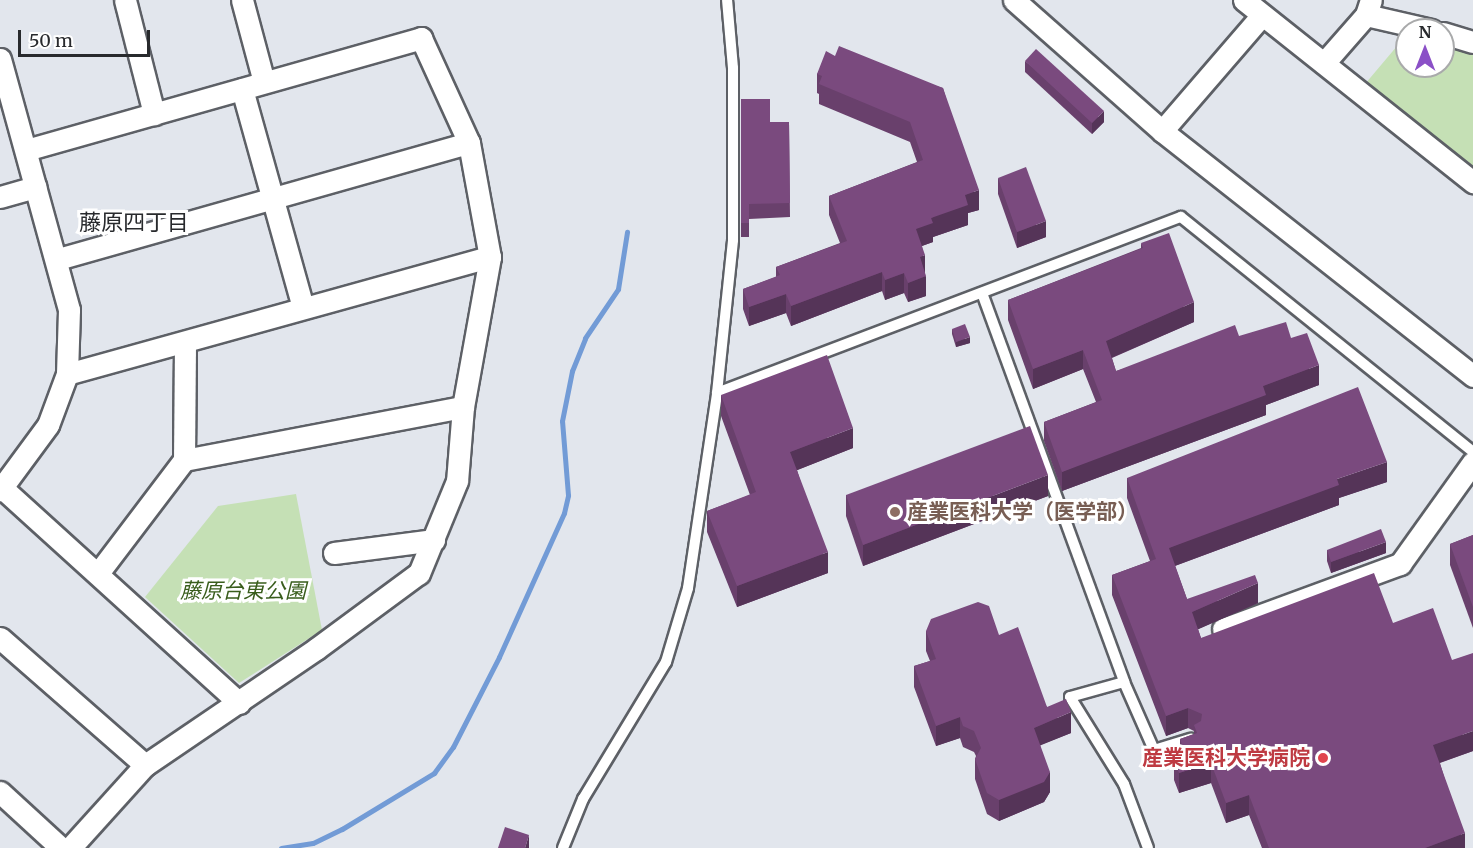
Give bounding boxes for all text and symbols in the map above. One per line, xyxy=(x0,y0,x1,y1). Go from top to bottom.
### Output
scale bar xyxy=(21,18,153,56)
north arrow xyxy=(1395,18,1455,78)
text: N xyxy=(1419,22,1431,42)
text: 50 m xyxy=(29,29,73,52)
district label: 藤原四丁目 xyxy=(79,210,189,236)
place label: 産業医科大学（医学部） xyxy=(907,499,1138,525)
marker: 産業医科大学（医学部） xyxy=(888,505,902,519)
park label: 藤原台東公園 xyxy=(180,578,306,604)
place label: 産業医科大学病院 xyxy=(1142,745,1310,771)
marker: 産業医科大学病院 xyxy=(1314,749,1332,767)

